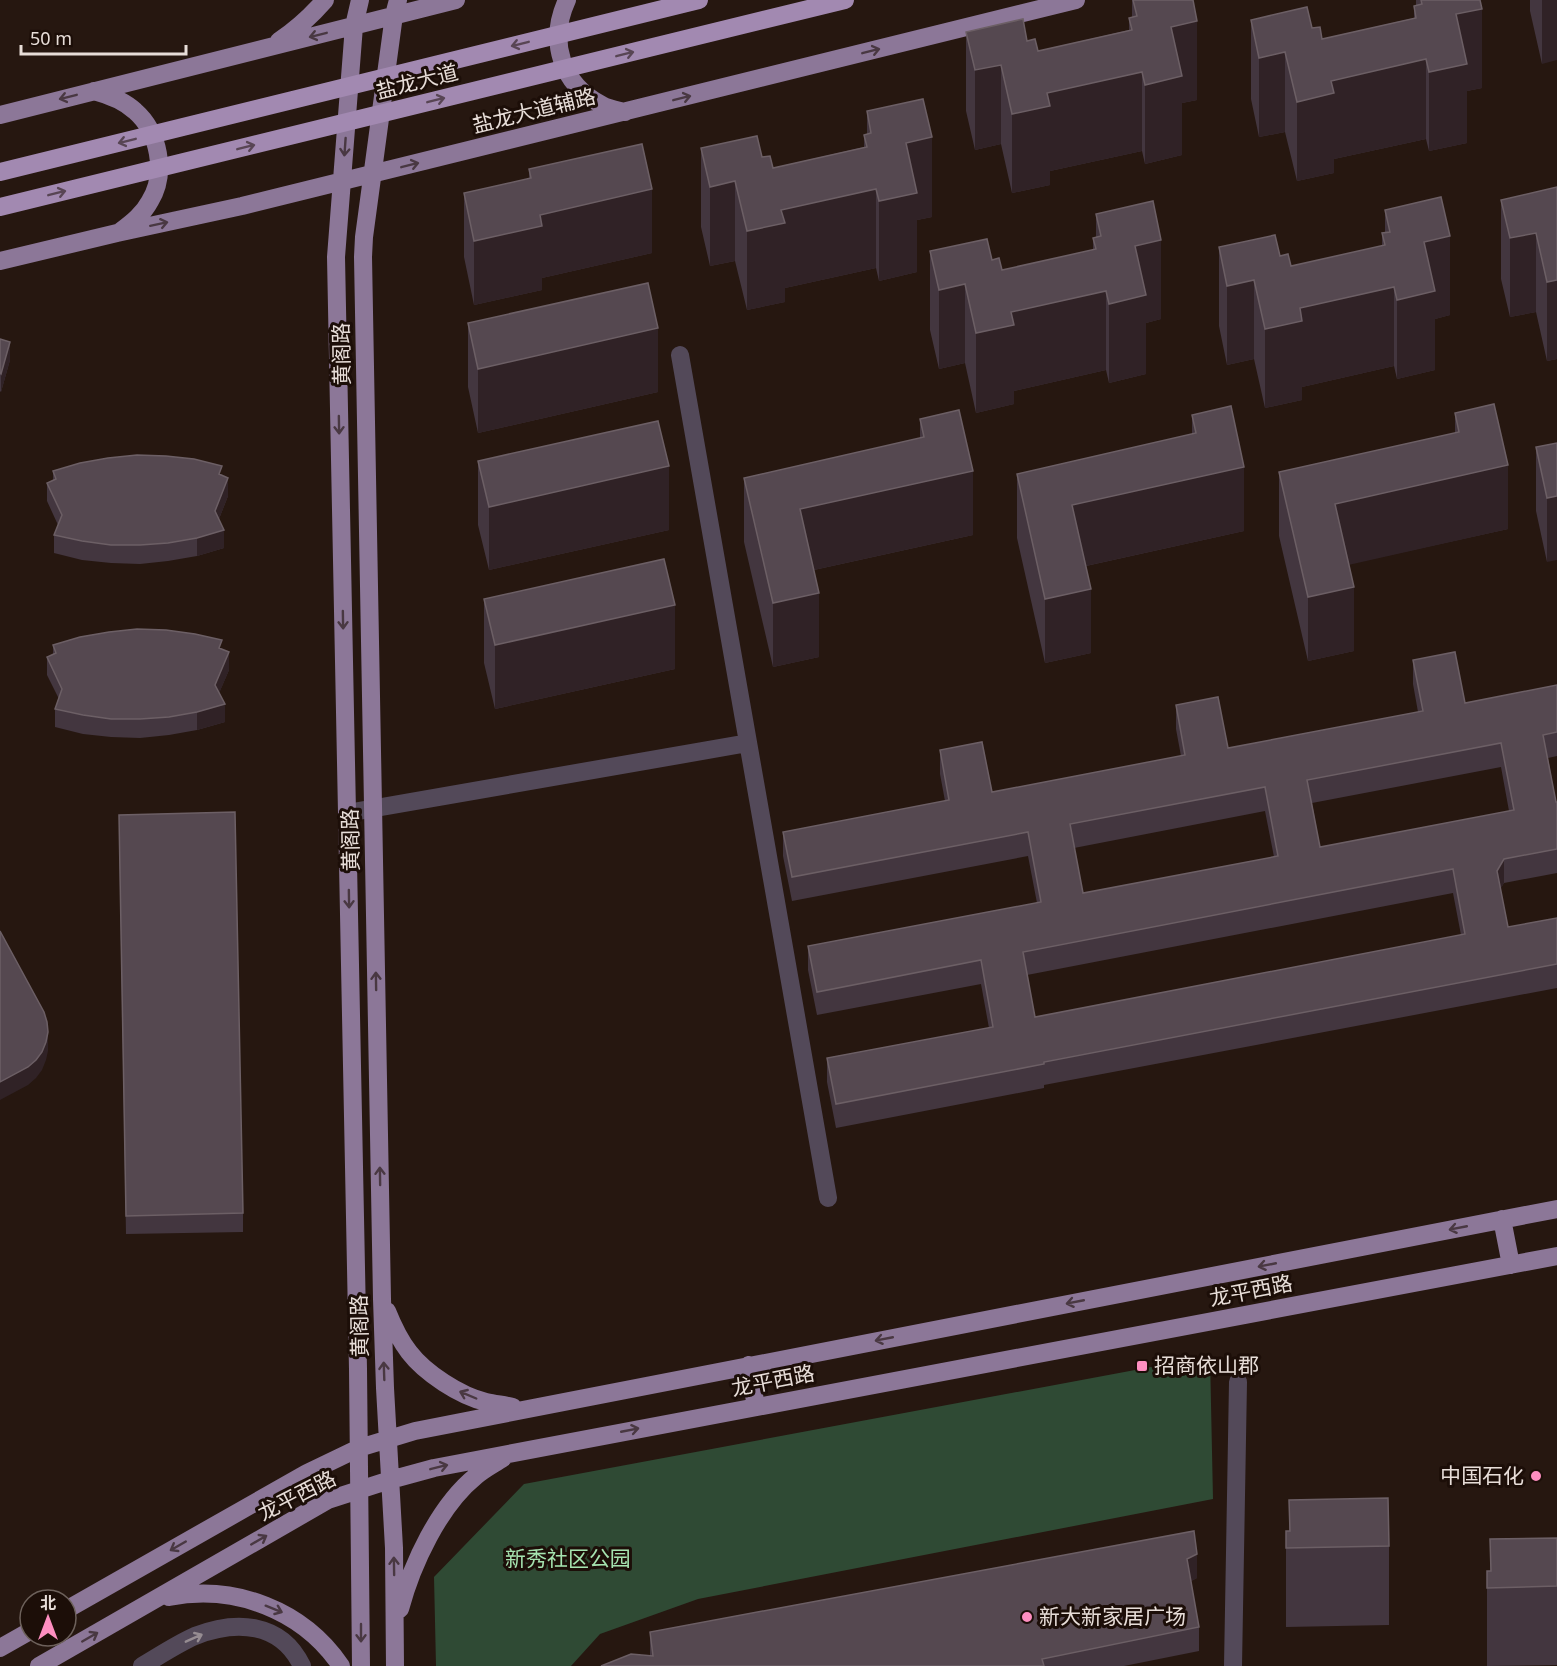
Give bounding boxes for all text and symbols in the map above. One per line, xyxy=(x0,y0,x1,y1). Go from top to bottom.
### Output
scale bar xyxy=(21,18,186,56)
text: 50 m xyxy=(30,26,72,50)
one-way arrow xyxy=(309,29,328,41)
one-way arrow xyxy=(511,39,530,51)
one-way arrow xyxy=(862,45,881,57)
one-way arrow xyxy=(615,47,634,59)
street label: 盐龙大道 xyxy=(373,57,461,105)
street label: 盐龙大道辅路 xyxy=(469,81,598,139)
one-way arrow xyxy=(59,92,78,104)
one-way arrow xyxy=(672,92,691,104)
one-way arrow xyxy=(426,94,445,106)
one-way arrow xyxy=(118,135,137,147)
one-way arrow xyxy=(339,136,350,156)
one-way arrow xyxy=(236,140,255,152)
one-way arrow xyxy=(401,158,420,170)
one-way arrow xyxy=(47,187,66,199)
one-way arrow xyxy=(150,218,169,230)
street label: 黄阁路 xyxy=(326,322,356,386)
one-way arrow xyxy=(334,415,345,435)
one-way arrow xyxy=(338,610,349,630)
street label: 黄阁路 xyxy=(335,808,365,872)
one-way arrow xyxy=(343,889,355,909)
one-way arrow xyxy=(370,971,382,991)
one-way arrow xyxy=(374,1166,386,1186)
one-way arrow xyxy=(1449,1223,1469,1234)
one-way arrow xyxy=(1258,1260,1277,1271)
street label: 龙平西路 xyxy=(1207,1268,1295,1312)
street label: 黄阁路 xyxy=(344,1294,374,1358)
one-way arrow xyxy=(1066,1297,1086,1308)
one-way arrow xyxy=(875,1334,894,1345)
place label: 招商依山郡 xyxy=(1154,1351,1259,1379)
street label: 龙平西路 xyxy=(729,1358,817,1402)
marker: 招商依山郡 xyxy=(1135,1359,1149,1373)
one-way arrow xyxy=(378,1361,390,1381)
one-way arrow xyxy=(459,1389,477,1400)
one-way arrow xyxy=(620,1424,640,1435)
one-way arrow xyxy=(429,1461,448,1473)
place label: 中国石化 xyxy=(1440,1461,1524,1489)
street label: 龙平西路 xyxy=(253,1464,340,1527)
marker: 中国石化 xyxy=(1529,1469,1543,1483)
one-way arrow xyxy=(250,1534,267,1546)
one-way arrow xyxy=(170,1540,187,1552)
park label: 新秀社区公园 xyxy=(505,1544,631,1572)
one-way arrow xyxy=(388,1556,400,1576)
north arrow xyxy=(18,1588,78,1648)
text: 北 xyxy=(40,1592,56,1614)
place label: 新大新家居广场 xyxy=(1039,1602,1186,1630)
one-way arrow xyxy=(264,1604,283,1615)
marker: 新大新家居广场 xyxy=(1020,1610,1034,1624)
one-way arrow xyxy=(355,1622,367,1642)
one-way arrow xyxy=(81,1631,98,1643)
one-way arrow xyxy=(184,1632,202,1643)

